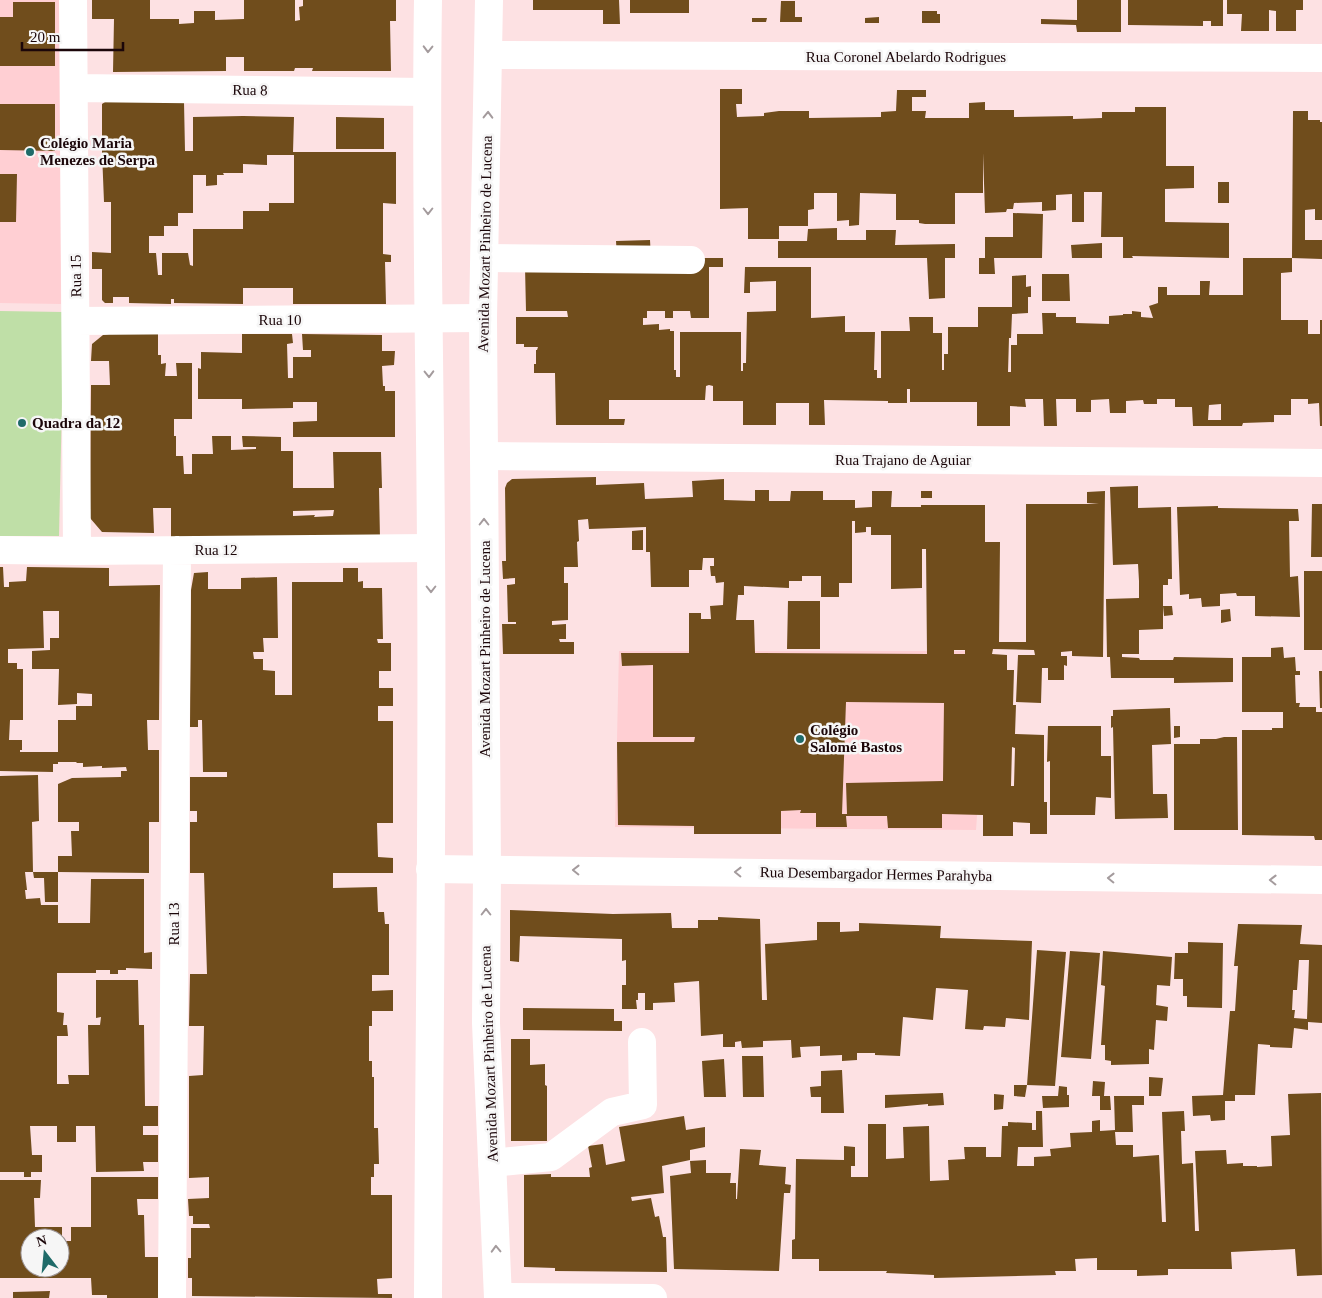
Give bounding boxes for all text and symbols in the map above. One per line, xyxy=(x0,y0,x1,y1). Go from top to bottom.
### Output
scale bar xyxy=(22,20,124,52)
text: 20 m xyxy=(30,29,61,45)
one-way arrow xyxy=(423,45,433,53)
street label: Rua Coronel Abelardo Rodrigues xyxy=(806,49,1006,65)
street label: Rua 8 xyxy=(232,82,268,98)
one-way arrow xyxy=(483,110,493,118)
place label: Colégio Maria Menezes de Serpa xyxy=(40,135,155,168)
street label: Avenida Mozart Pinheiro de Lucena xyxy=(475,135,495,353)
marker: Colégio Maria Menezes de Serpa xyxy=(24,146,36,158)
one-way arrow xyxy=(423,208,433,215)
street label: Rua 15 xyxy=(68,254,84,298)
street label: Rua 10 xyxy=(259,312,301,328)
one-way arrow xyxy=(424,370,434,378)
place label: Quadra da 12 xyxy=(32,415,120,431)
marker: Quadra da 12 xyxy=(16,417,28,429)
street label: Rua Trajano de Aguiar xyxy=(835,452,971,468)
one-way arrow xyxy=(479,518,489,526)
street label: Avenida Mozart Pinheiro de Lucena xyxy=(477,540,493,758)
street label: Rua 12 xyxy=(195,542,237,558)
one-way arrow xyxy=(426,585,436,593)
place label: Colégio Salomé Bastos xyxy=(810,722,902,755)
marker: Colégio Salomé Bastos xyxy=(794,733,806,745)
street label: Rua Desembargador Hermes Parahyba xyxy=(760,864,993,884)
one-way arrow xyxy=(572,865,580,875)
one-way arrow xyxy=(734,867,742,877)
one-way arrow xyxy=(1107,872,1115,883)
one-way arrow xyxy=(1269,875,1277,885)
street label: Rua 13 xyxy=(166,903,182,945)
one-way arrow xyxy=(481,908,491,916)
street label: Avenida Mozart Pinheiro de Lucena xyxy=(477,945,501,1163)
north arrow xyxy=(20,1228,70,1278)
text: N xyxy=(35,1232,48,1250)
one-way arrow xyxy=(491,1245,501,1253)

